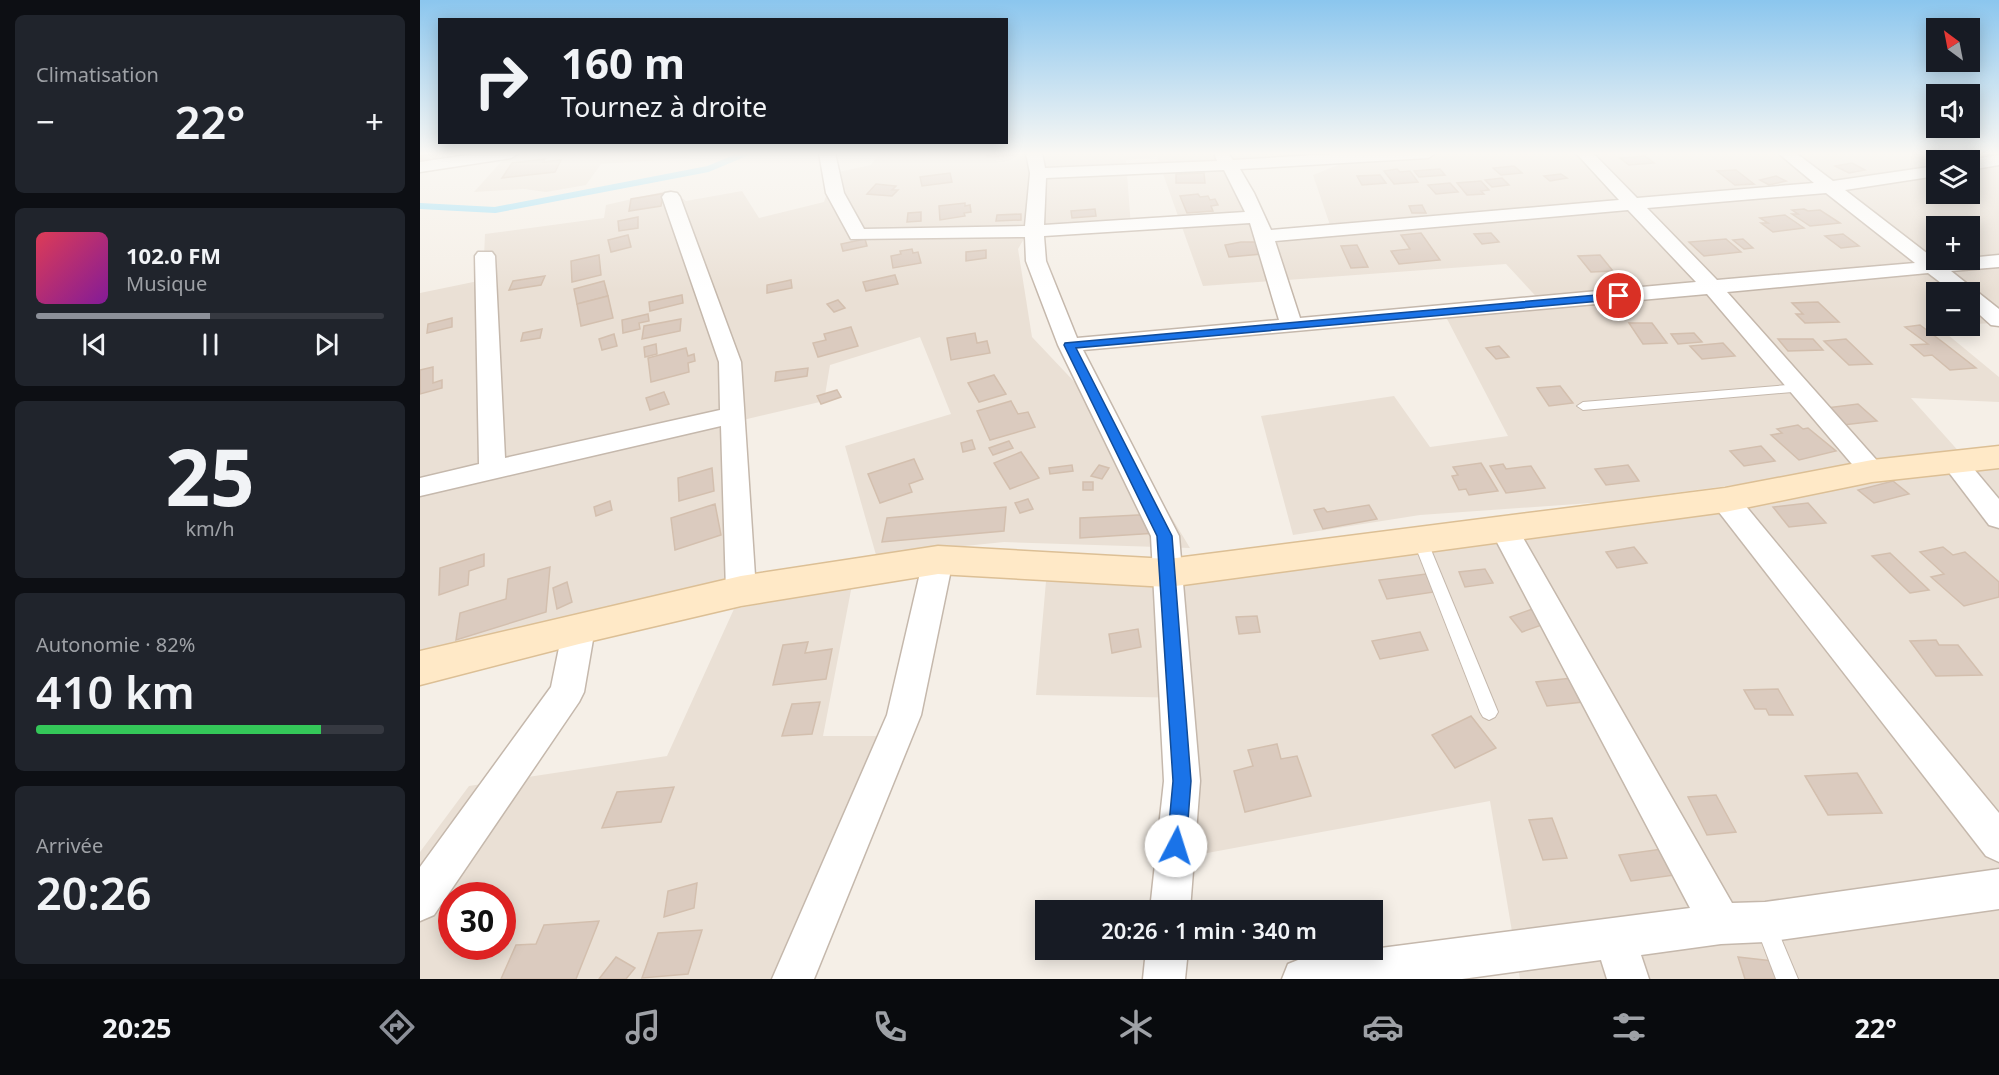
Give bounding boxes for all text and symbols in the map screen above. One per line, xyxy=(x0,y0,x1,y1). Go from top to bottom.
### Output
north arrow xyxy=(1926,18,1980,72)
map controls xyxy=(1926,18,1980,336)
text: 160 m xyxy=(561,34,685,91)
icon: right xyxy=(462,42,540,120)
text: Climatisation xyxy=(36,61,159,88)
button: sound xyxy=(1926,84,1980,138)
text: Tournez à droite xyxy=(561,88,767,125)
text: 22° xyxy=(175,91,245,152)
text: − xyxy=(36,99,55,144)
text: + xyxy=(365,99,384,144)
button: layers xyxy=(1926,150,1980,204)
button: + xyxy=(1926,216,1980,270)
text: 102.0 FM xyxy=(126,240,221,270)
text: Musique xyxy=(126,270,207,297)
pin xyxy=(1593,270,1644,321)
icon: arrive xyxy=(1602,279,1635,312)
button: − xyxy=(1926,282,1980,336)
icon: previous xyxy=(78,328,111,361)
icon: pause xyxy=(194,328,227,361)
icon: next xyxy=(310,328,343,361)
text: 25 xyxy=(165,423,255,529)
text: km/h xyxy=(185,515,235,542)
text: Autonomie · 82% xyxy=(36,631,195,658)
text: 410 km xyxy=(36,661,195,722)
position arrow xyxy=(1144,814,1208,878)
text: Arrivée xyxy=(36,832,103,859)
text: 20:26 xyxy=(36,862,151,923)
speed limit sign: 30 xyxy=(438,882,516,960)
text: 20:26 · 1 min · 340 m xyxy=(1101,915,1317,945)
icon: directions xyxy=(376,1006,418,1048)
icon: music xyxy=(622,1006,664,1048)
icon: phone xyxy=(869,1006,911,1048)
icon: climate xyxy=(1115,1006,1157,1048)
icon: car xyxy=(1362,1006,1404,1048)
icon: filters xyxy=(1608,1006,1650,1048)
text: 20:25 xyxy=(102,1009,172,1046)
text: 22° xyxy=(1854,1009,1897,1046)

